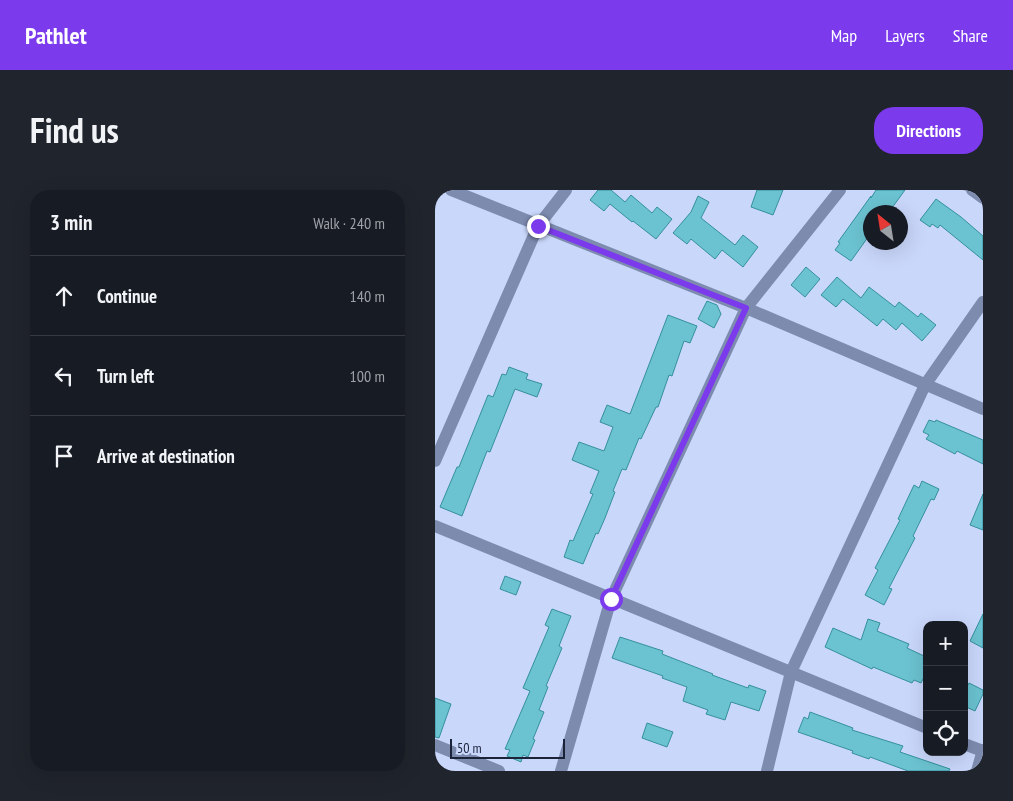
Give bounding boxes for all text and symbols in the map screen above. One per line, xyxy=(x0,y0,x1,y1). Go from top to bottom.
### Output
text: Pathlet xyxy=(25,20,87,51)
text: Map xyxy=(831,24,857,47)
text: Layers xyxy=(885,24,925,47)
text: Share xyxy=(953,24,988,47)
text: Find us xyxy=(30,107,119,153)
button: Directions xyxy=(874,107,983,154)
north arrow xyxy=(863,205,908,250)
text: 3 min xyxy=(50,209,92,236)
text: Walk · 240 m xyxy=(313,213,385,233)
route end xyxy=(527,215,550,238)
icon: ahead xyxy=(50,282,78,310)
text: Continue xyxy=(97,284,157,308)
text: 140 m xyxy=(350,286,385,306)
icon: left xyxy=(50,362,78,390)
text: Turn left xyxy=(97,364,154,388)
text: 100 m xyxy=(350,366,385,386)
icon: arrive xyxy=(50,442,78,470)
text: Arrive at destination xyxy=(97,444,235,468)
route start xyxy=(600,588,623,611)
map controls xyxy=(923,621,968,756)
button: + xyxy=(923,621,968,666)
button: − xyxy=(923,666,968,711)
button: locate xyxy=(923,711,968,756)
scale bar xyxy=(450,736,565,759)
text: 50 m xyxy=(457,739,482,757)

